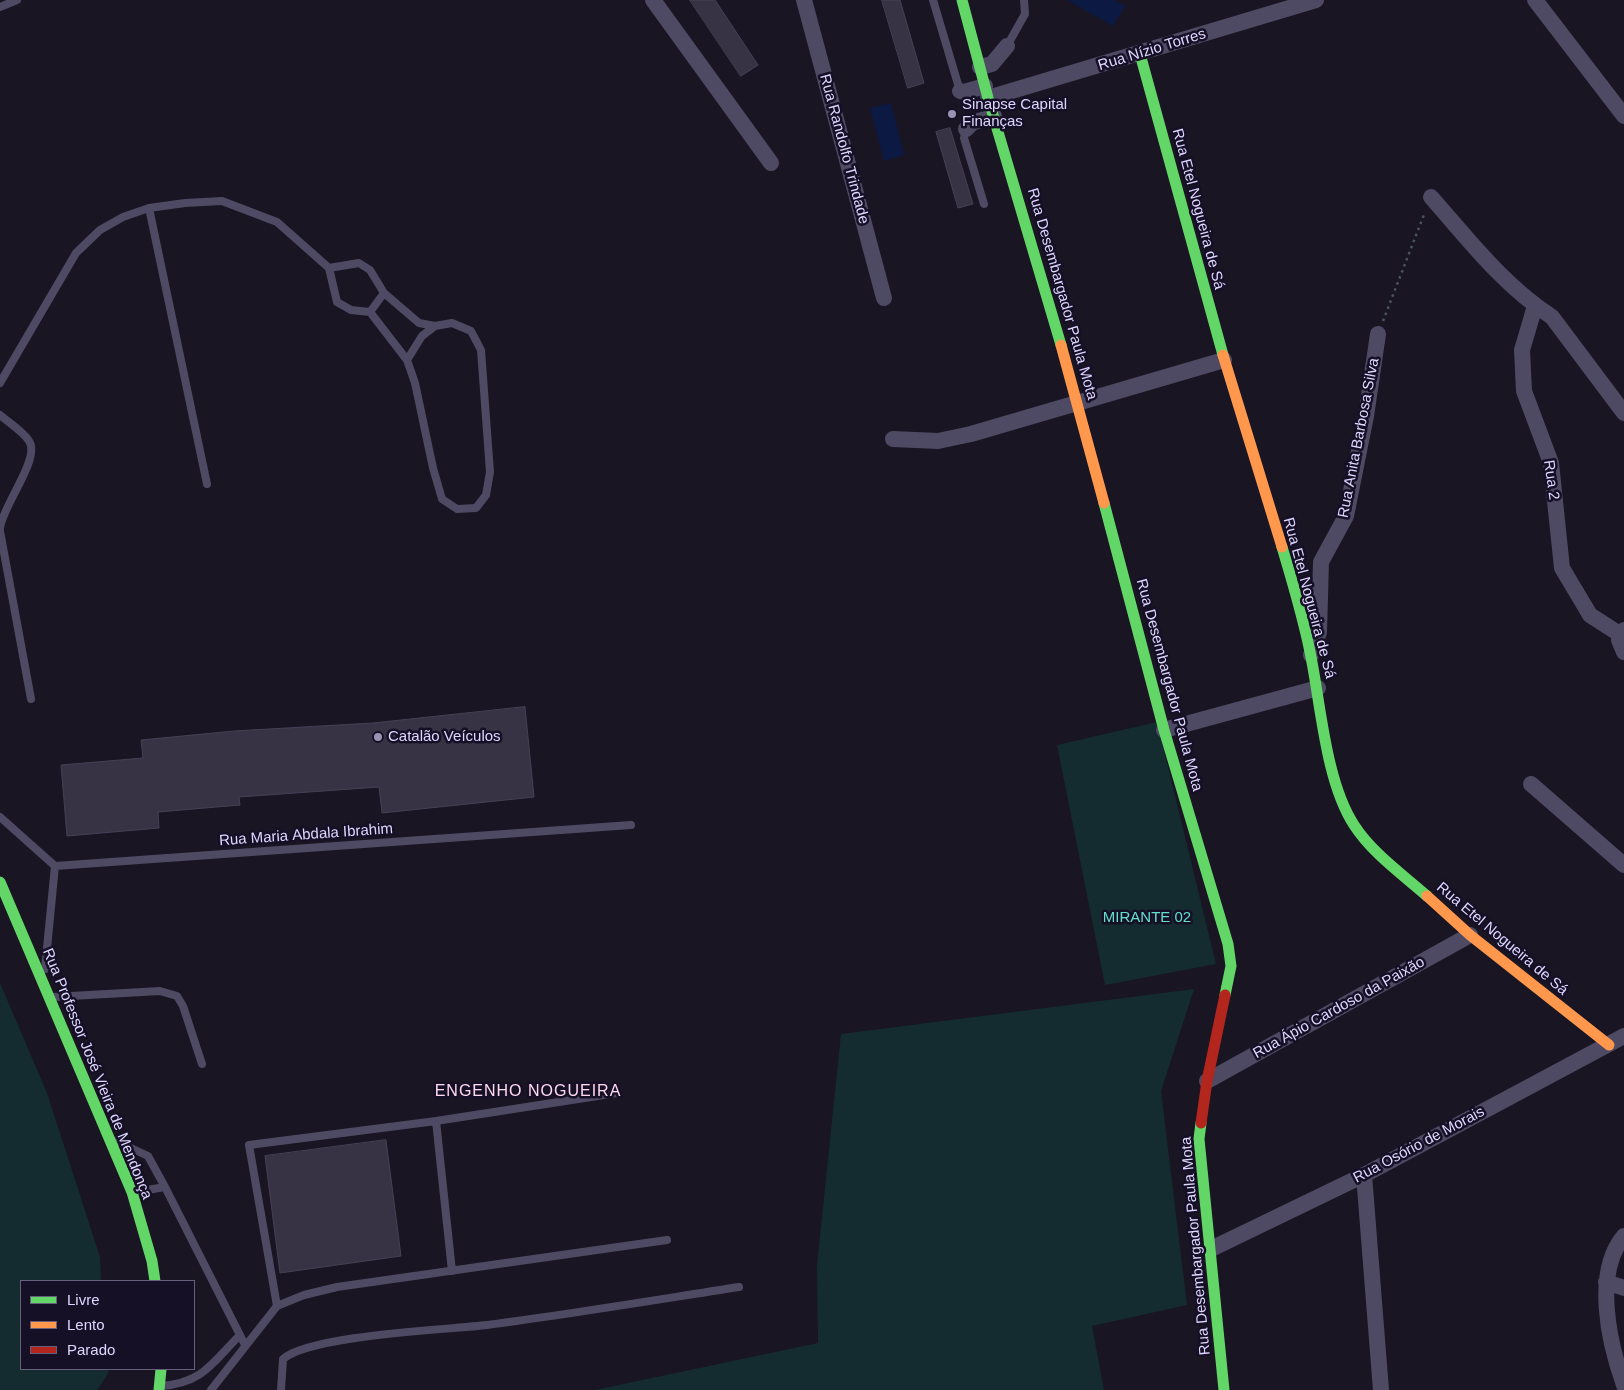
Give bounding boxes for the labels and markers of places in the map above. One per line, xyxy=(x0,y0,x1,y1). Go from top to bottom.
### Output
place label: Sinapse Capital Finanças xyxy=(962,96,1067,131)
marker: Sinapse Capital Finanças xyxy=(946,108,958,120)
place label: Catalão Veículos xyxy=(388,728,501,746)
marker: Catalão Veículos xyxy=(372,731,384,743)

